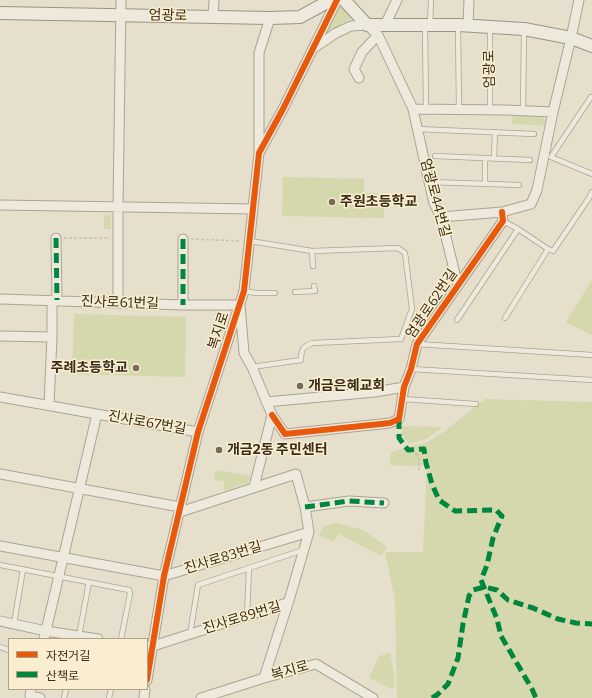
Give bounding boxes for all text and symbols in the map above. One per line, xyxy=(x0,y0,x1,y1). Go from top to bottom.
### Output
street label: 엄광로 xyxy=(149,7,187,25)
street label: 엄광로 xyxy=(481,50,499,88)
street label: 엄광로44번길 xyxy=(416,157,454,239)
place label: 주원초등학교 xyxy=(340,194,417,210)
marker: 주원초등학교 xyxy=(327,197,337,207)
street label: 엄광로62번길 xyxy=(403,266,461,342)
street label: 진사로61번길 xyxy=(81,293,159,313)
street label: 복지로 xyxy=(205,310,233,352)
place label: 주례초등학교 xyxy=(51,360,128,376)
marker: 주례초등학교 xyxy=(131,363,141,373)
place label: 개금은혜교회 xyxy=(308,378,385,394)
marker: 개금은혜교회 xyxy=(295,381,305,391)
street label: 진사로67번길 xyxy=(106,408,188,438)
place label: 개금2동 주민센터 xyxy=(227,442,328,458)
marker: 개금2동 주민센터 xyxy=(214,445,224,455)
street label: 진사로83번길 xyxy=(182,538,264,578)
street label: 진사로89번길 xyxy=(201,598,283,638)
legend xyxy=(8,638,148,690)
text: 자전거길 xyxy=(46,649,90,663)
street label: 복지로 xyxy=(269,658,311,684)
text: 산책로 xyxy=(46,669,79,683)

